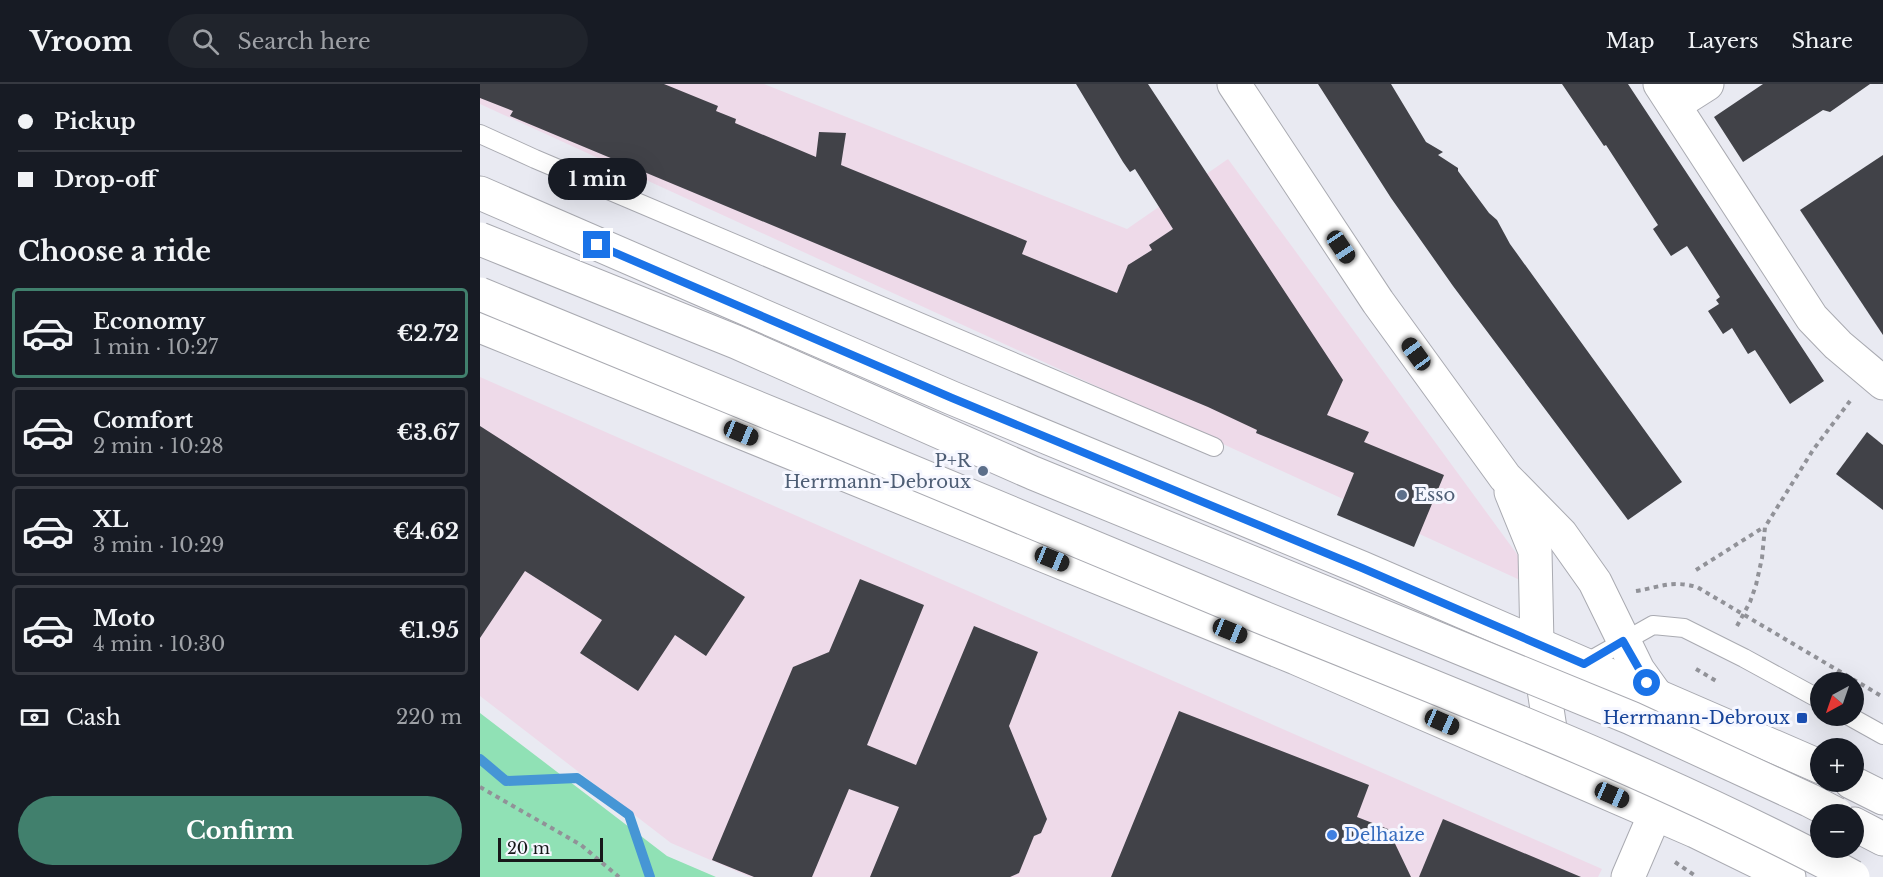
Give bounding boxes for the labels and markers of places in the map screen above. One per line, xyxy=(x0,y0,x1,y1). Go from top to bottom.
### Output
place label: P+R Herrmann-Debroux xyxy=(784,450,972,493)
marker: P+R Herrmann-Debroux xyxy=(976,464,990,478)
place label: Esso xyxy=(1414,484,1455,506)
marker: Esso xyxy=(1395,488,1409,502)
place label: Herrmann-Debroux xyxy=(1603,707,1790,729)
marker: Herrmann-Debroux xyxy=(1795,711,1809,725)
place label: Delhaize xyxy=(1344,824,1425,846)
marker: Delhaize xyxy=(1325,828,1339,842)

